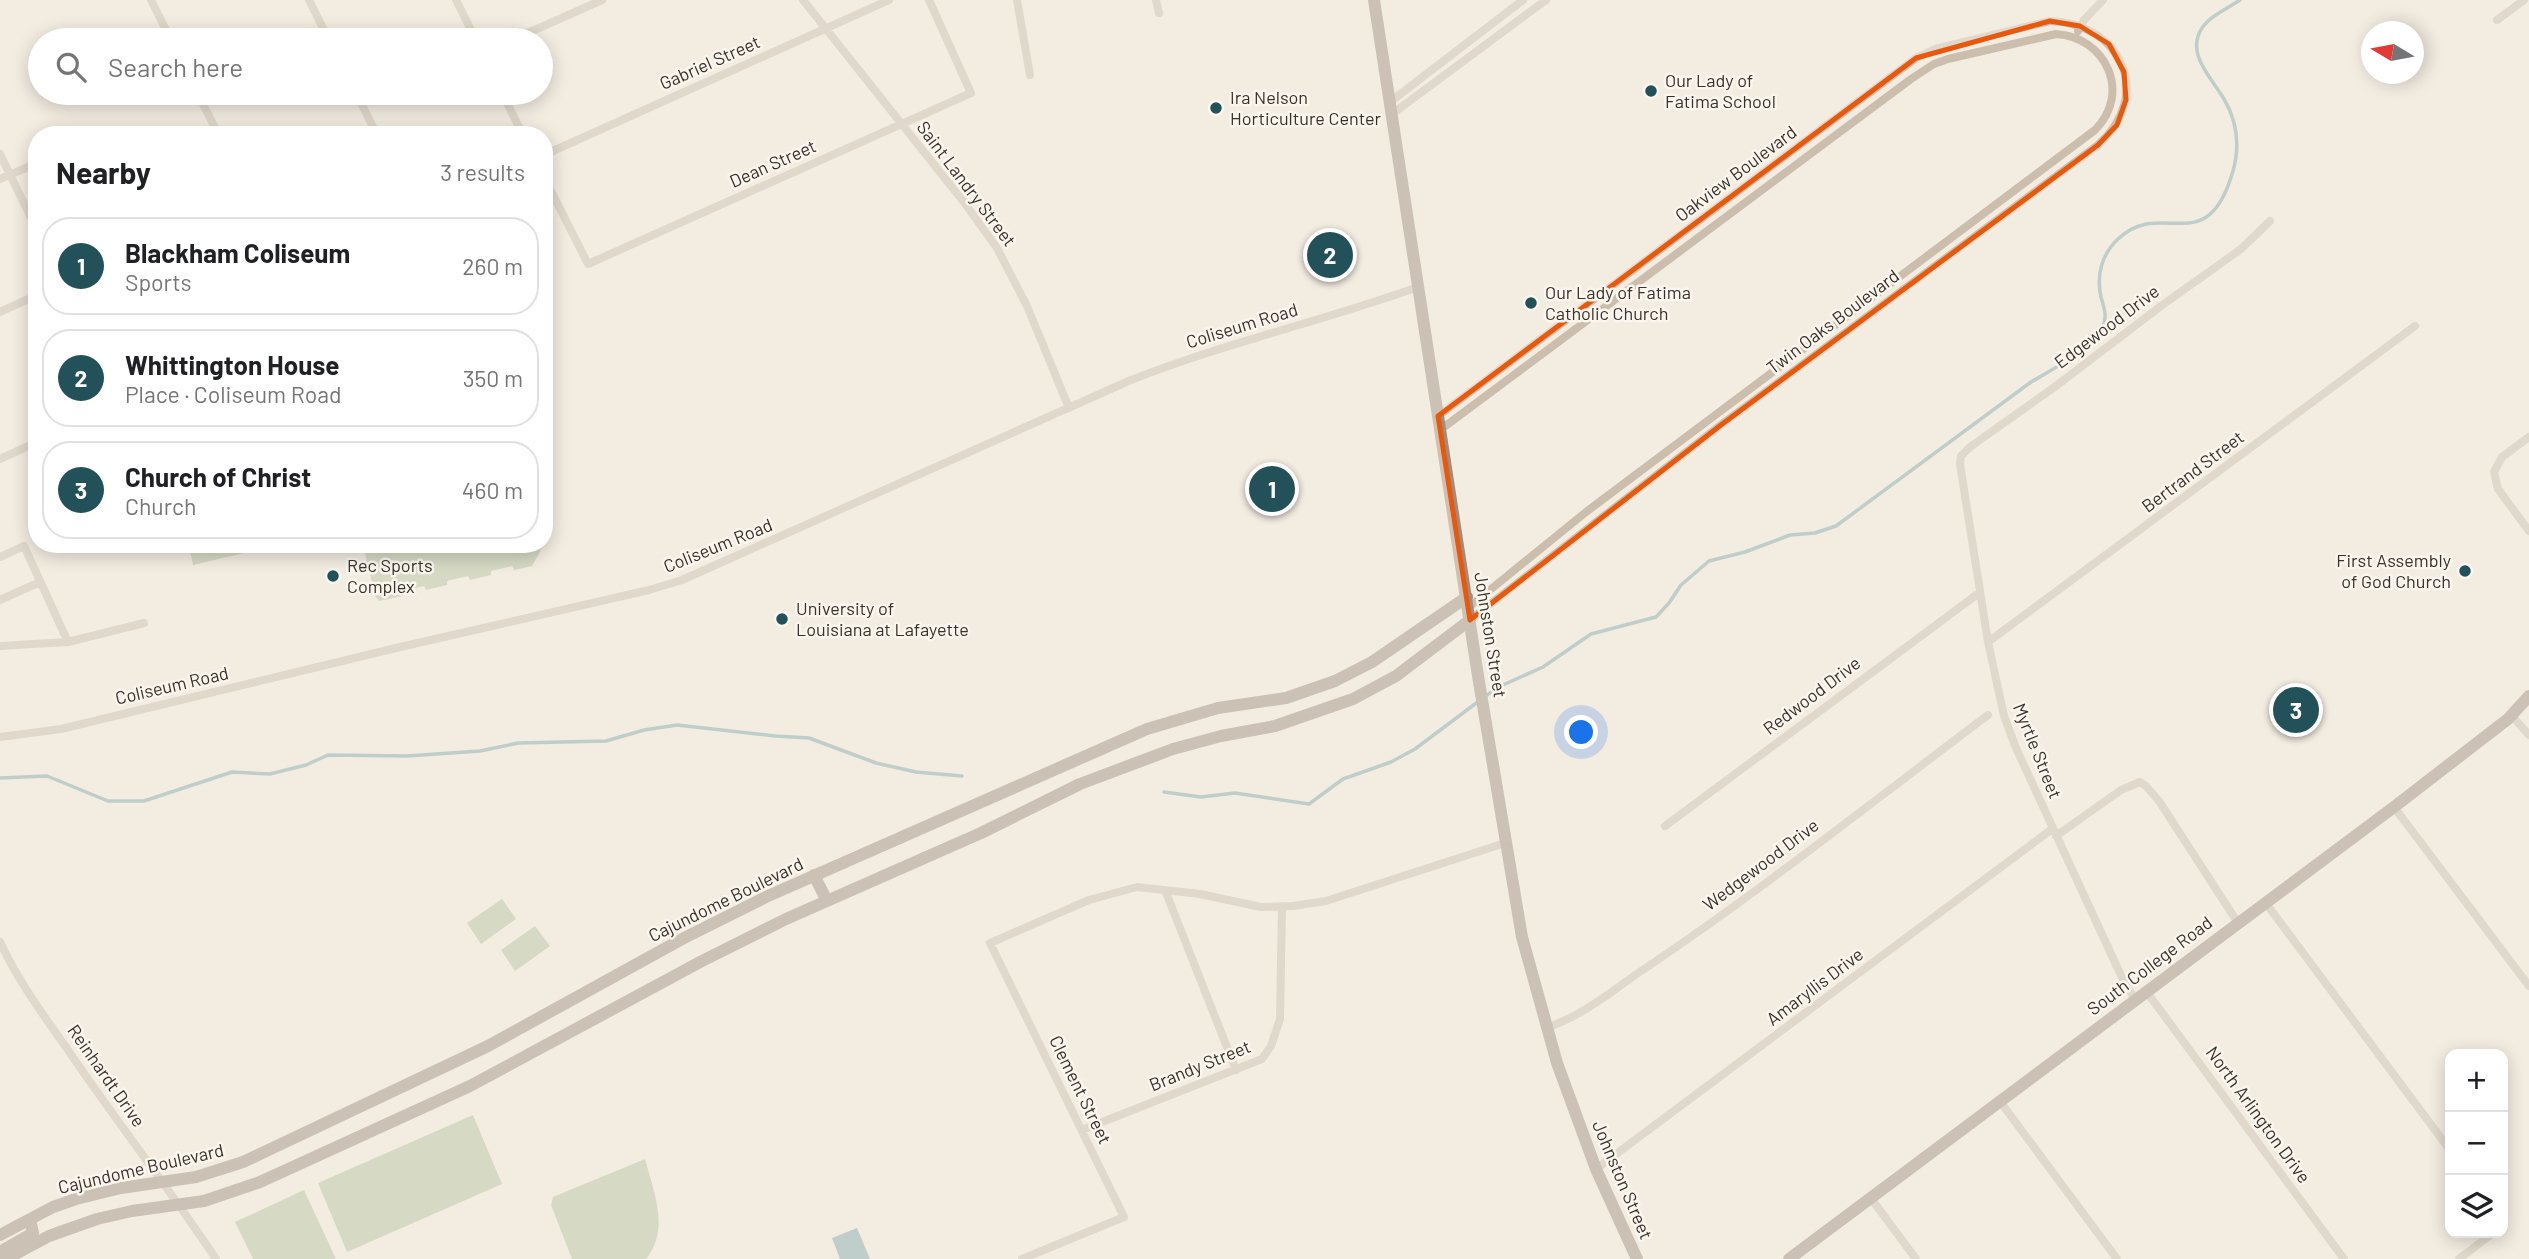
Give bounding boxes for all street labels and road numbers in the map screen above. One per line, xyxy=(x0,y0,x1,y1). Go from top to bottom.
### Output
street label: Gabriel Street xyxy=(656,30,763,94)
street label: Saint Landry Street xyxy=(913,116,1021,250)
street label: Oakview Boulevard xyxy=(1670,120,1800,226)
street label: Dean Street xyxy=(726,134,819,192)
street label: Twin Oaks Boulevard xyxy=(1762,264,1903,378)
street label: Edgewood Drive xyxy=(2050,280,2163,373)
street label: Coliseum Road xyxy=(1183,298,1300,352)
street label: Bertrand Street xyxy=(2137,426,2248,517)
street label: Coliseum Road xyxy=(660,513,775,577)
street label: Johnston Street xyxy=(1470,571,1512,699)
street label: Redwood Drive xyxy=(1758,651,1864,739)
street label: Coliseum Road xyxy=(113,661,231,709)
street label: Myrtle Street xyxy=(2009,700,2067,802)
street label: Wedgewood Drive xyxy=(1698,814,1823,915)
street label: Cajundome Boulevard xyxy=(645,852,806,946)
street label: South College Road xyxy=(2082,911,2216,1019)
street label: Amaryllis Drive xyxy=(1762,943,1867,1030)
street label: Reinhardt Drive xyxy=(63,1020,150,1131)
street label: Clement Street xyxy=(1045,1032,1117,1147)
street label: Brandy Street xyxy=(1146,1035,1254,1095)
street label: North Arlington Drive xyxy=(2202,1042,2316,1187)
street label: Johnston Street xyxy=(1588,1117,1658,1242)
street label: Cajundome Boulevard xyxy=(56,1138,226,1198)

